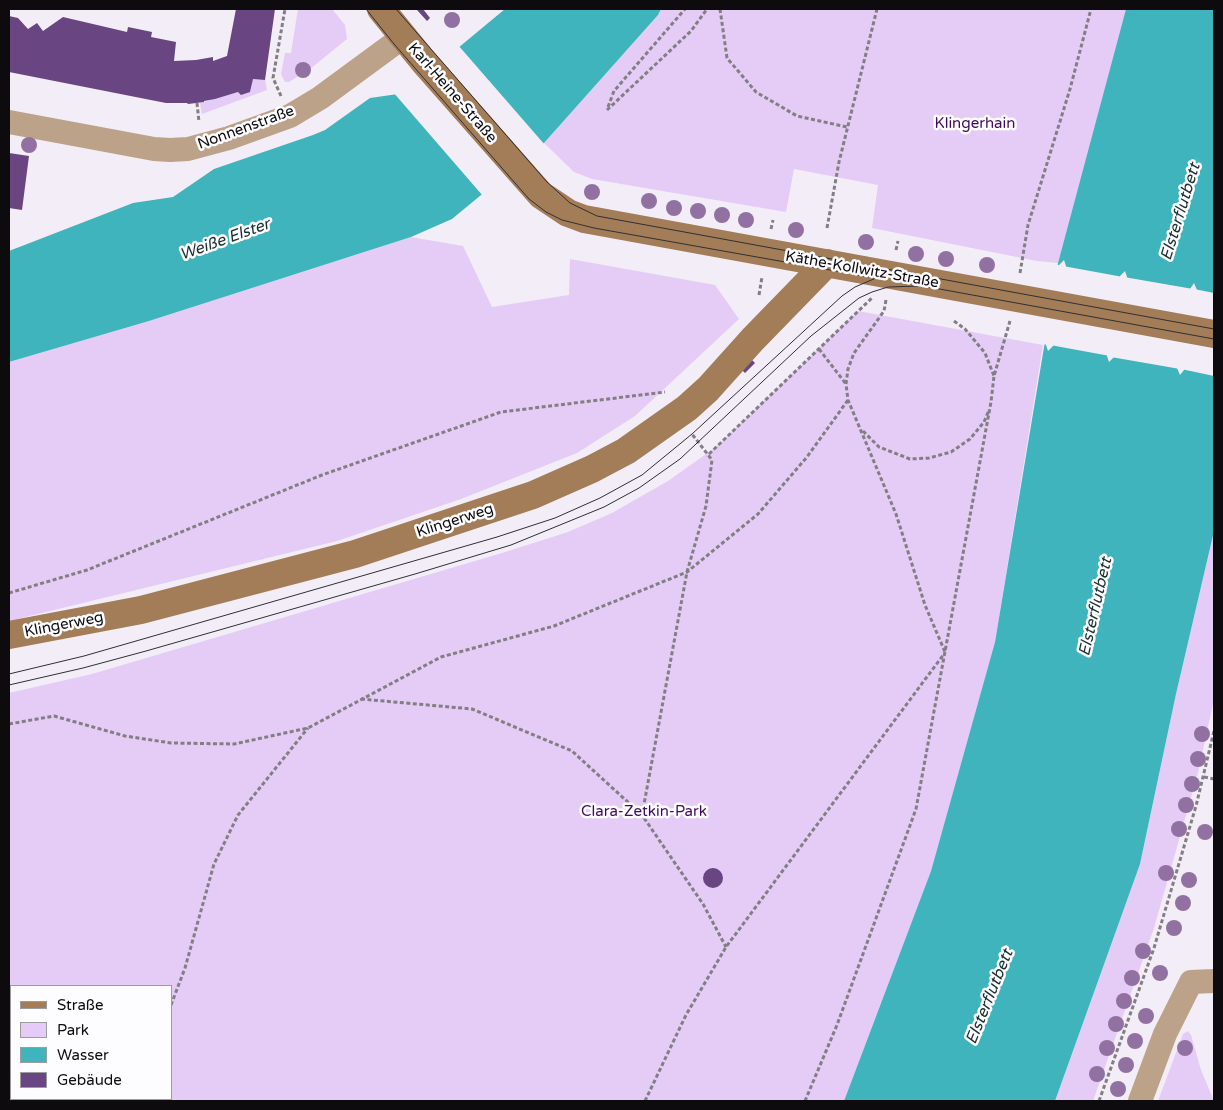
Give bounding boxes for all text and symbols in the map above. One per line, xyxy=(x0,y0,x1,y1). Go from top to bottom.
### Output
street label: Karl-Heine-Straße xyxy=(404,39,500,147)
street label: Nonnenstraße xyxy=(195,102,297,154)
park label: Klingerhain xyxy=(935,115,1015,133)
water label: Elsterflutbett xyxy=(1157,161,1205,263)
water label: Weiße Elster xyxy=(177,215,273,265)
street label: Käthe-Kollwitz-Straße xyxy=(784,248,940,292)
street label: Klingerweg xyxy=(414,500,496,542)
water label: Elsterflutbett xyxy=(1075,556,1117,658)
street label: Klingerweg xyxy=(23,609,105,641)
park label: Clara-Zetkin-Park xyxy=(581,803,707,821)
water label: Elsterflutbett xyxy=(962,947,1018,1047)
legend xyxy=(10,985,172,1100)
text: Straße xyxy=(57,996,103,1014)
text: Park xyxy=(57,1021,89,1039)
text: Wasser xyxy=(57,1046,109,1064)
text: Gebäude xyxy=(57,1071,122,1089)

